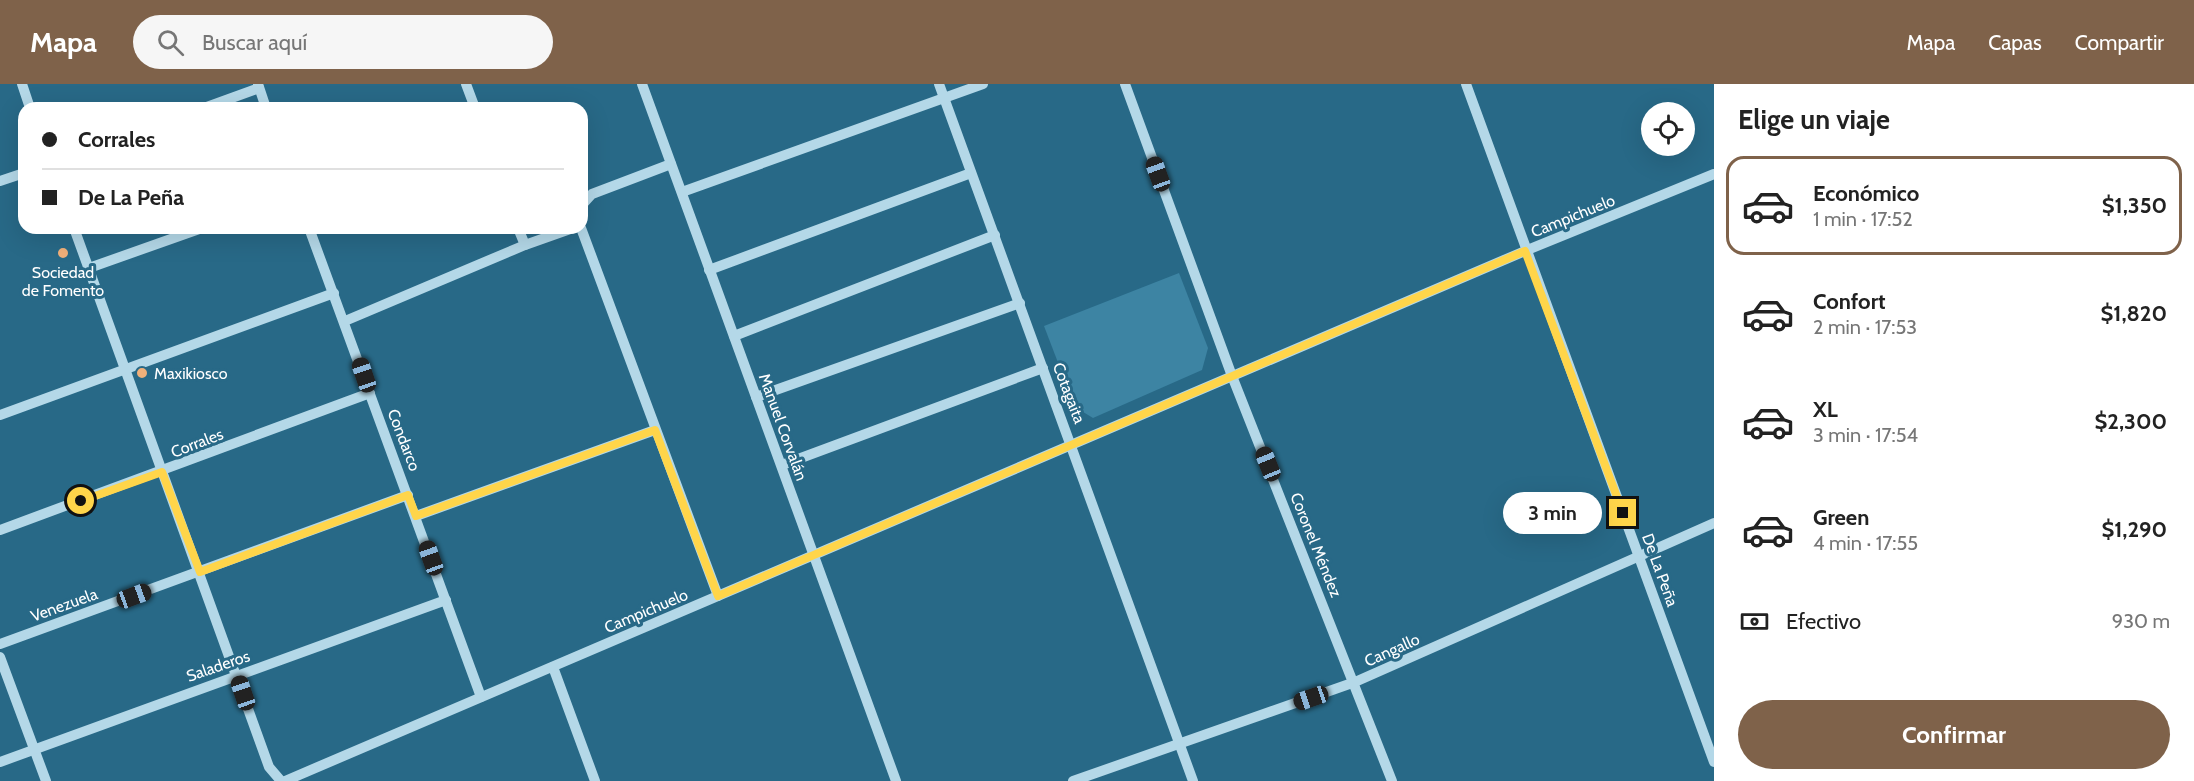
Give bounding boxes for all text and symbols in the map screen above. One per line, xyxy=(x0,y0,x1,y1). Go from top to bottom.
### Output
search box xyxy=(133,15,553,69)
text: Mapa xyxy=(30,25,97,59)
icon: search xyxy=(154,26,187,59)
text: Buscar aquí xyxy=(202,29,307,56)
text: Mapa xyxy=(1907,30,1955,55)
text: Capas xyxy=(1988,30,2042,55)
text: Compartir xyxy=(2075,30,2164,55)
map controls xyxy=(1641,102,1695,156)
button: locate xyxy=(1641,102,1695,156)
text: Elige un viaje xyxy=(1738,103,1890,136)
text: Corrales xyxy=(78,126,155,153)
car xyxy=(1143,154,1173,194)
icon: car xyxy=(1741,179,1795,233)
text: Económico xyxy=(1813,180,1919,207)
text: De La Peña xyxy=(78,184,184,211)
street label: Campichuelo xyxy=(1528,190,1618,241)
text: $1,350 xyxy=(2102,192,2167,219)
text: 1 min · 17:52 xyxy=(1813,207,1913,231)
marker: Sociedad de Fomento xyxy=(56,246,70,260)
place label: Sociedad de Fomento xyxy=(22,263,104,300)
icon: car xyxy=(1741,287,1795,341)
text: Confort xyxy=(1813,288,1886,315)
text: $1,820 xyxy=(2101,300,2167,327)
text: 2 min · 17:53 xyxy=(1813,315,1917,339)
car xyxy=(350,355,378,395)
street label: Cotagaita xyxy=(1049,360,1089,426)
place label: Maxikiosco xyxy=(154,364,228,383)
marker: Maxikiosco xyxy=(135,366,149,380)
street label: Manuel Corvalán xyxy=(755,371,811,483)
icon: car xyxy=(1741,395,1795,449)
text: XL xyxy=(1813,396,1838,423)
street label: Condarco xyxy=(384,406,425,474)
text: $2,300 xyxy=(2095,408,2167,435)
text: 3 min · 17:54 xyxy=(1813,423,1918,447)
street label: Corrales xyxy=(168,424,226,462)
car xyxy=(1253,444,1283,484)
route start xyxy=(67,487,94,514)
street label: Coronel Méndez xyxy=(1286,490,1346,601)
callout: 3 min xyxy=(1503,492,1602,534)
route end xyxy=(1609,499,1636,526)
text: 3 min xyxy=(1528,501,1577,525)
icon: car xyxy=(1741,503,1795,557)
text: Green xyxy=(1813,504,1869,531)
text: $1,290 xyxy=(2101,516,2167,543)
street label: De La Peña xyxy=(1638,531,1682,609)
text: 4 min · 17:55 xyxy=(1813,531,1918,555)
car xyxy=(416,538,446,578)
car xyxy=(114,581,154,611)
street label: Venezuela xyxy=(28,584,100,626)
street label: Campichuelo xyxy=(601,585,691,637)
icon: cash xyxy=(1738,605,1771,638)
text: Efectivo xyxy=(1786,608,1861,635)
text: 930 m xyxy=(2112,609,2170,633)
street label: Cangallo xyxy=(1361,629,1423,671)
street label: Saladeros xyxy=(184,646,253,686)
car xyxy=(229,673,257,713)
car xyxy=(1291,684,1331,712)
button: Confirmar xyxy=(1738,700,2170,769)

